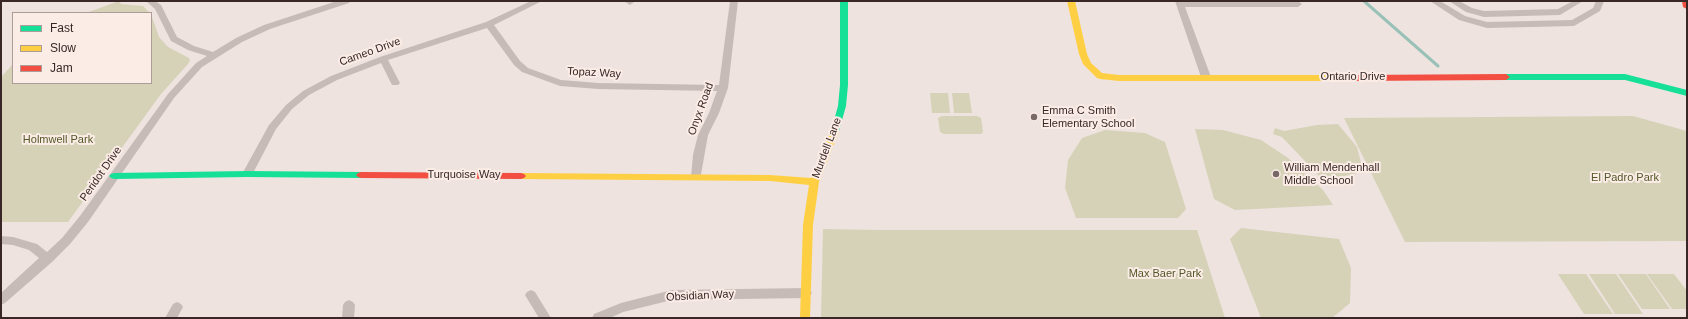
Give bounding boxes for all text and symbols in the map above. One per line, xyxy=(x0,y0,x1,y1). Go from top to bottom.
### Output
legend xyxy=(12,12,152,84)
text: Fast xyxy=(50,21,73,35)
street label: Cameo Drive xyxy=(338,35,402,69)
text: Slow xyxy=(50,41,76,55)
text: Jam xyxy=(50,61,73,75)
street label: Topaz Way xyxy=(567,65,621,81)
street label: Ontario Drive xyxy=(1321,70,1385,84)
street label: Onyx Road xyxy=(685,81,717,137)
place label: Emma C Smith Elementary School xyxy=(1042,104,1134,130)
marker: Emma C Smith Elementary School xyxy=(1029,112,1039,122)
street label: Murdell Lane xyxy=(809,116,845,180)
park label: Holmwell Park xyxy=(23,133,93,147)
street label: Peridot Drive xyxy=(77,144,125,204)
place label: William Mendenhall Middle School xyxy=(1284,161,1379,187)
street label: Turquoise Way xyxy=(427,168,501,182)
marker: William Mendenhall Middle School xyxy=(1271,169,1281,179)
park label: El Padro Park xyxy=(1591,171,1659,185)
park label: Max Baer Park xyxy=(1129,267,1201,281)
street label: Obsidian Way xyxy=(666,288,734,304)

